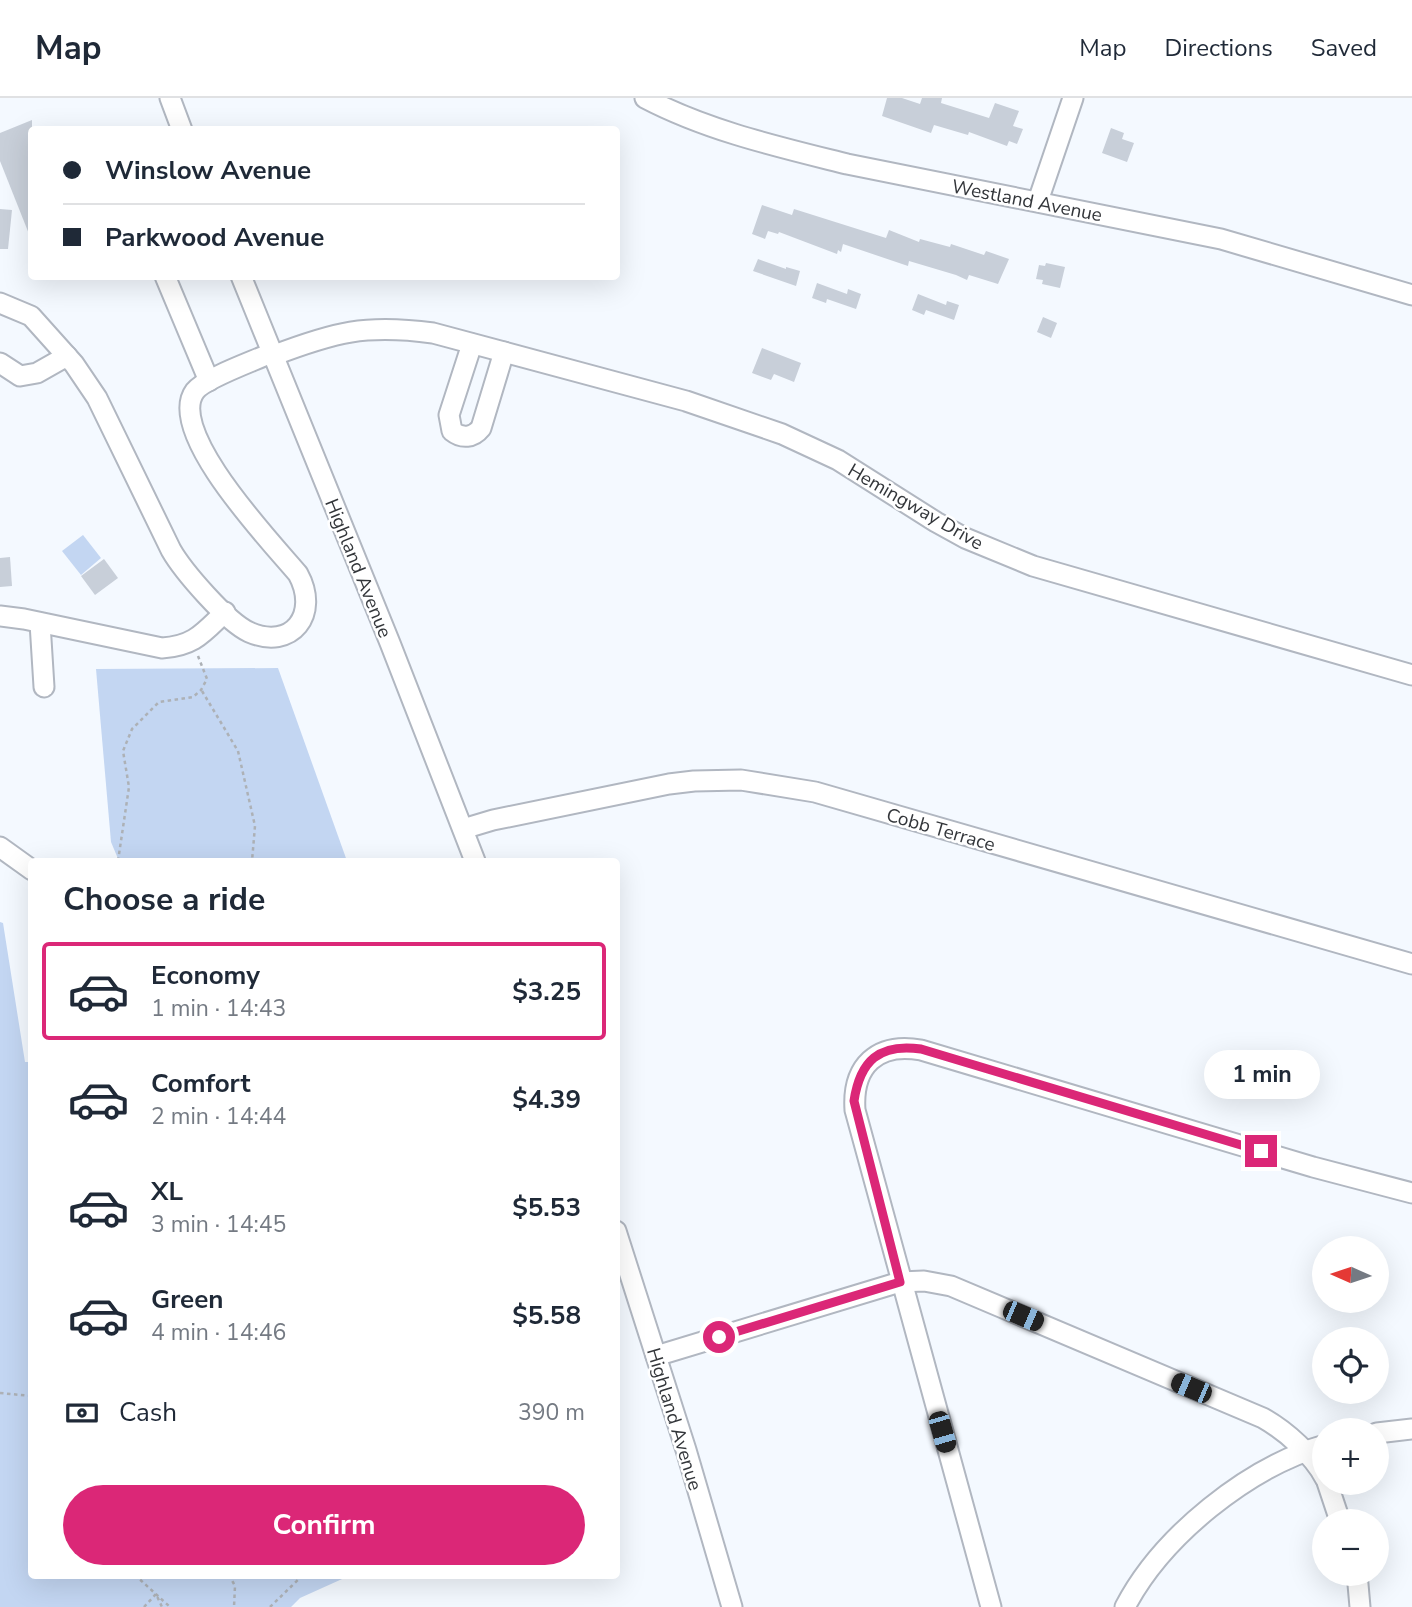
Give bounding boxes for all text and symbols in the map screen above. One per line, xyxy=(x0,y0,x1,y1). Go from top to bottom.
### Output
text: Map xyxy=(35,26,102,71)
text: Map xyxy=(1079,32,1126,64)
text: Directions xyxy=(1164,32,1273,64)
text: Saved xyxy=(1311,32,1377,64)
text: Winslow Avenue xyxy=(105,153,311,188)
street label: Westland Avenue xyxy=(949,174,1104,228)
text: Parkwood Avenue xyxy=(105,220,324,255)
street label: Hemingway Drive xyxy=(843,457,988,556)
street label: Highland Avenue xyxy=(318,495,398,642)
street label: Cobb Terrace xyxy=(883,802,998,858)
text: Choose a ride xyxy=(63,878,265,921)
text: Economy xyxy=(151,958,260,993)
icon: car xyxy=(67,960,130,1023)
text: $3.25 xyxy=(512,974,581,1009)
text: 1 min · 14:43 xyxy=(151,993,286,1024)
callout: 1 min xyxy=(1203,1049,1319,1098)
text: 1 min xyxy=(1232,1059,1292,1090)
text: Comfort xyxy=(151,1066,251,1101)
icon: car xyxy=(67,1068,130,1131)
text: $4.39 xyxy=(512,1082,581,1117)
text: 2 min · 14:44 xyxy=(151,1101,286,1132)
route end xyxy=(1245,1135,1277,1167)
text: XL xyxy=(151,1174,183,1209)
icon: car xyxy=(67,1176,130,1239)
text: $5.53 xyxy=(512,1190,581,1225)
text: 3 min · 14:45 xyxy=(151,1209,286,1240)
north arrow xyxy=(1312,1236,1390,1312)
map controls xyxy=(1312,1236,1389,1586)
text: Green xyxy=(151,1282,224,1317)
icon: car xyxy=(67,1284,130,1347)
text: $5.58 xyxy=(512,1298,581,1333)
car xyxy=(1000,1298,1047,1334)
text: 4 min · 14:46 xyxy=(151,1317,286,1348)
route start xyxy=(703,1321,735,1353)
button: locate xyxy=(1312,1327,1389,1404)
street label: Highland Avenue xyxy=(640,1345,708,1494)
car xyxy=(1168,1370,1215,1406)
icon: cash xyxy=(63,1394,101,1432)
text: Cash xyxy=(119,1395,177,1430)
text: 390 m xyxy=(518,1397,585,1428)
car xyxy=(927,1409,958,1455)
button: + xyxy=(1312,1418,1389,1495)
button: Confirm xyxy=(63,1485,585,1565)
button: − xyxy=(1312,1509,1389,1586)

